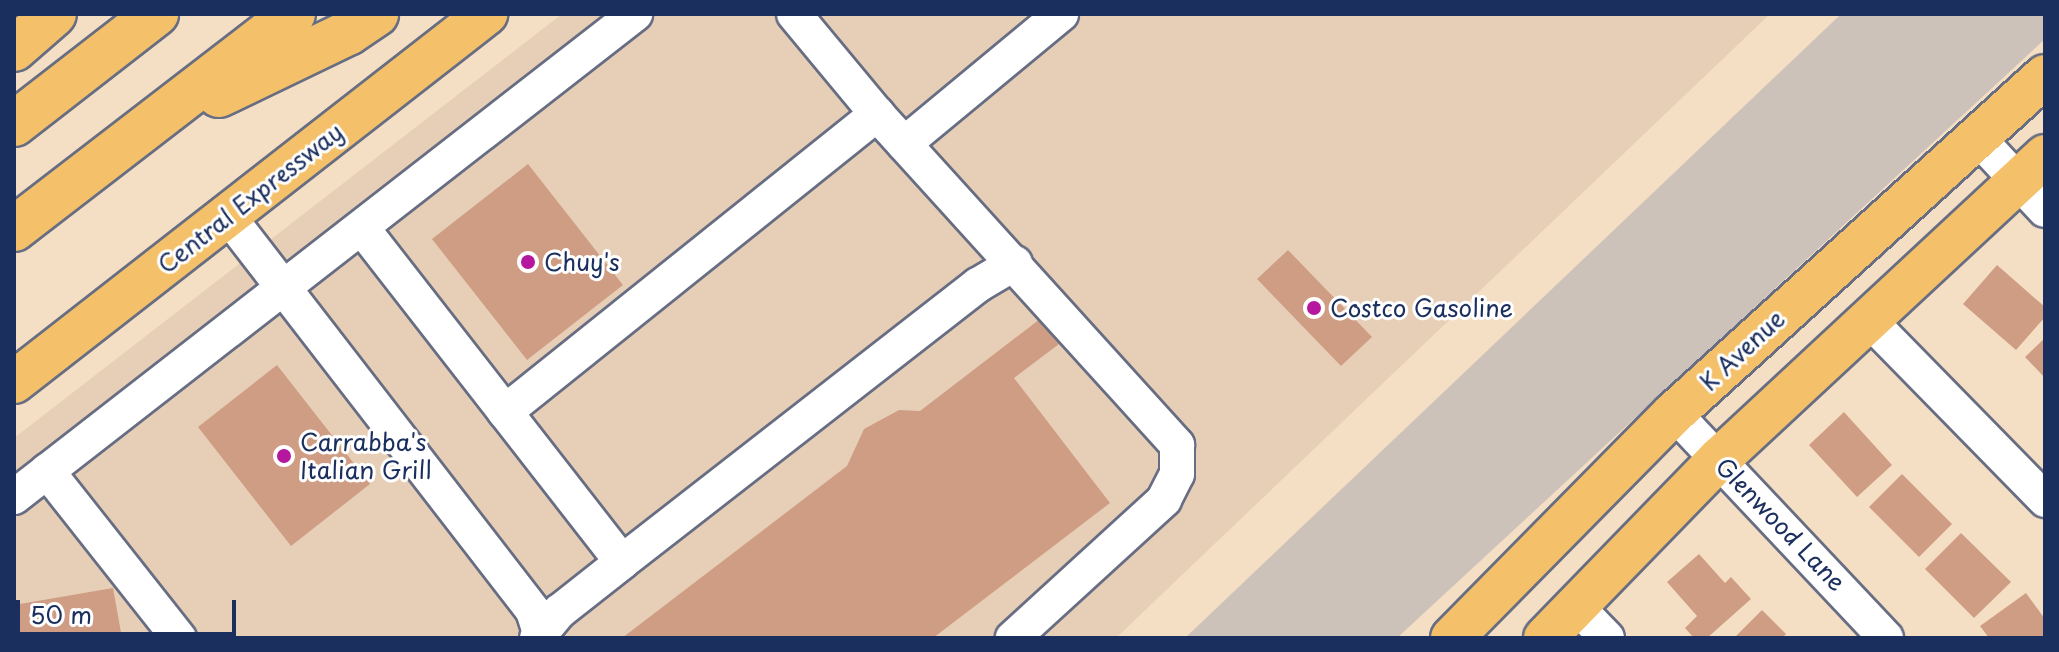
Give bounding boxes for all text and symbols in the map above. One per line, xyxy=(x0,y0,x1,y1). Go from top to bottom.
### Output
street label: Central Expressway xyxy=(151,116,349,280)
place label: Chuy's xyxy=(544,248,620,276)
marker: Chuy's xyxy=(519,253,537,271)
place label: Costco Gasoline xyxy=(1330,294,1514,322)
marker: Costco Gasoline xyxy=(1305,299,1323,317)
street label: K Avenue xyxy=(1693,303,1791,397)
place label: Carrabba's Italian Grill xyxy=(300,428,431,484)
marker: Carrabba's Italian Grill xyxy=(275,447,293,465)
street label: Glenwood Lane xyxy=(1710,451,1852,597)
scale bar xyxy=(20,584,240,634)
text: 50 m xyxy=(30,596,92,632)

